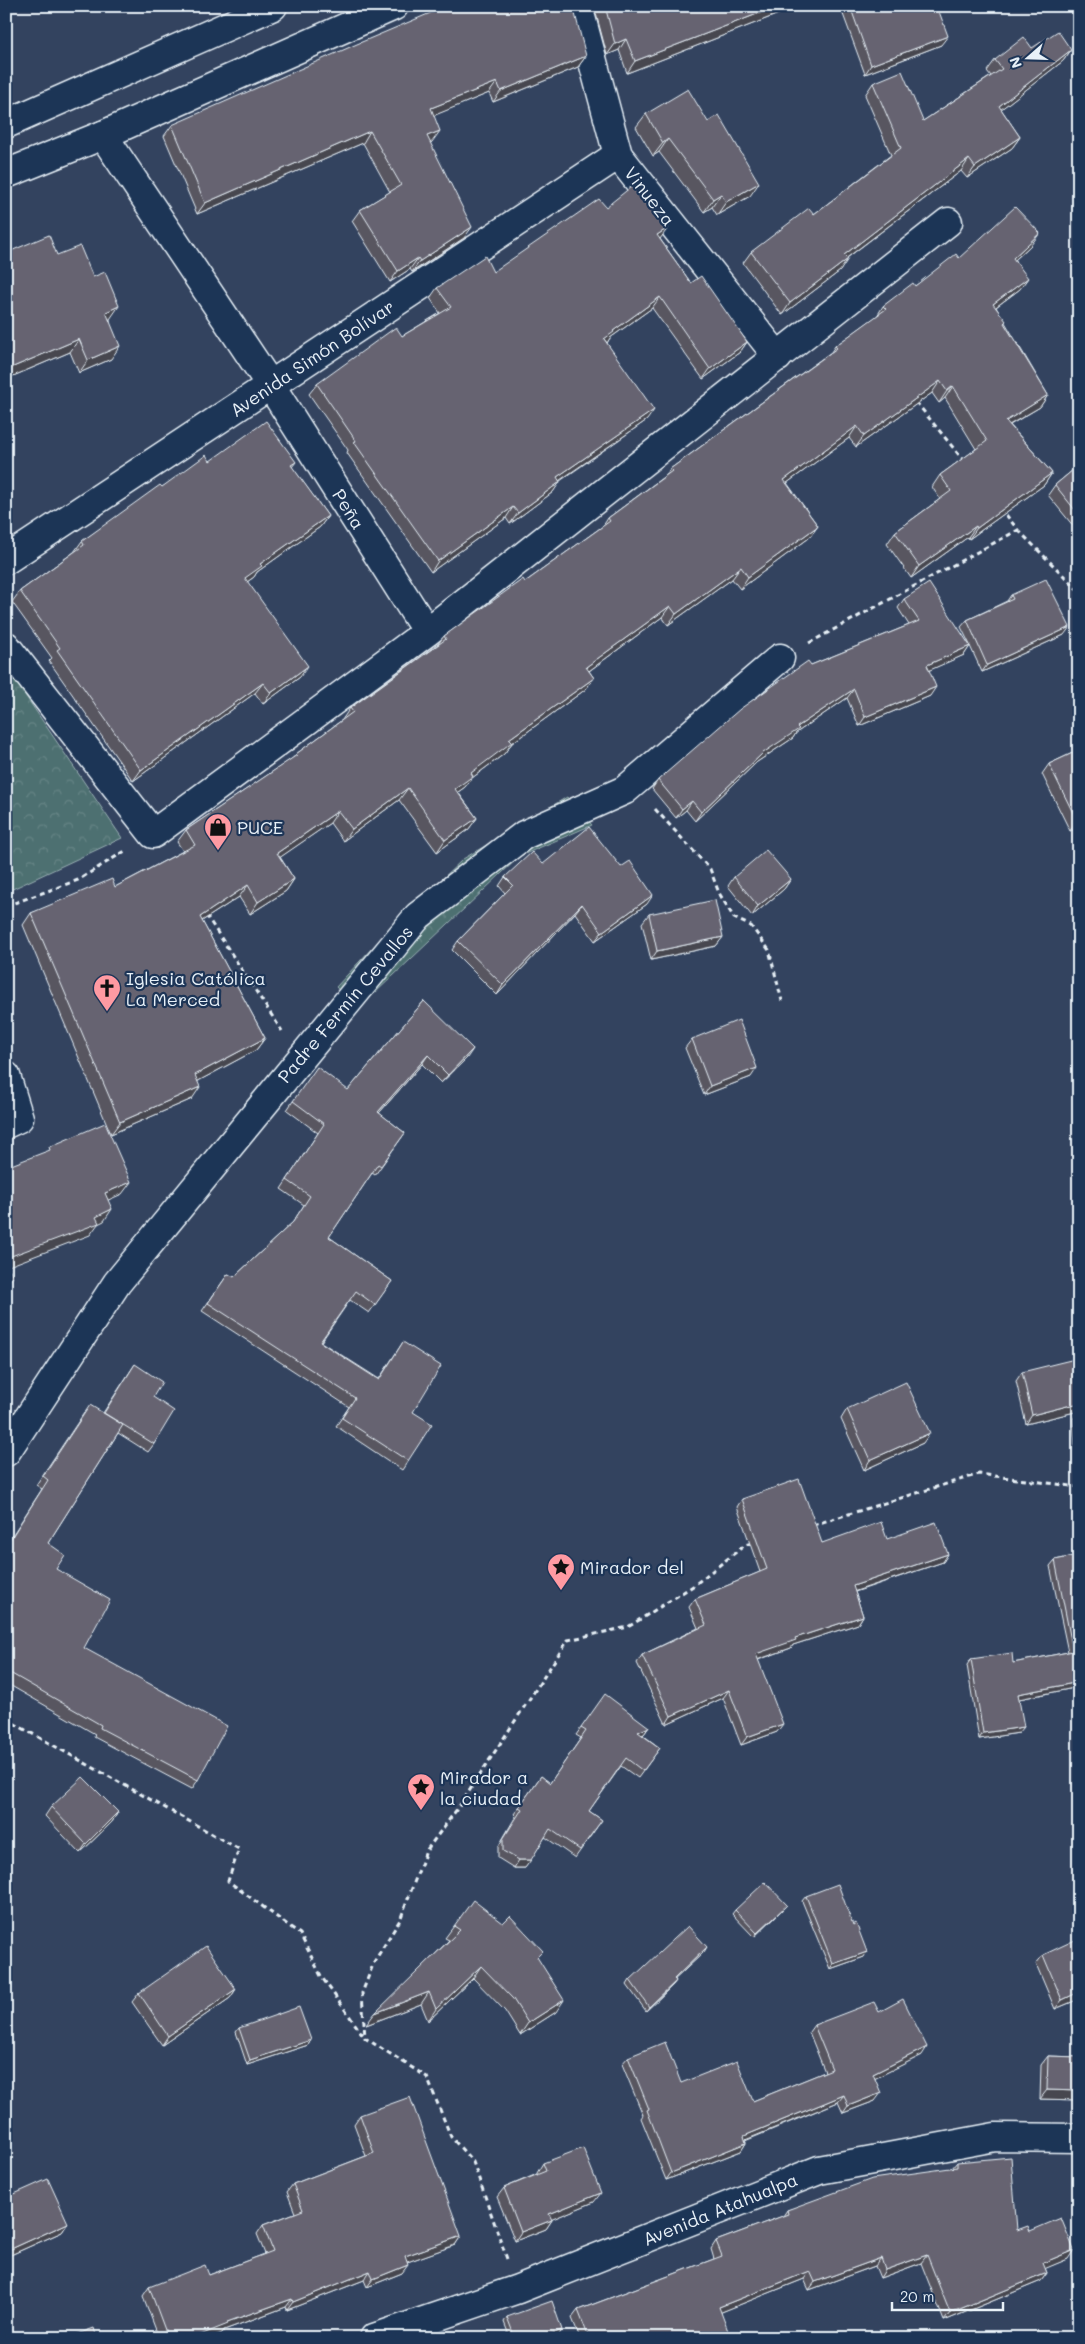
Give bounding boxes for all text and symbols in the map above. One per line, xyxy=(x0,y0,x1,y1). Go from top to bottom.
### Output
north arrow xyxy=(1002,32,1052,82)
text: N xyxy=(1005,54,1026,71)
street label: Vinueza xyxy=(619,161,681,231)
street label: Avenida Simón Bolívar xyxy=(225,294,399,422)
street label: Peña xyxy=(327,484,371,534)
shop icon: PUCE xyxy=(203,812,233,851)
place label: PUCE xyxy=(237,815,283,839)
street label: Padre Fermín Cevallos xyxy=(272,920,418,1088)
place label: Iglesia Católica La Merced xyxy=(126,966,266,1011)
church icon: Iglesia Católica La Merced xyxy=(92,973,122,1012)
place icon: Mirador del xyxy=(546,1552,576,1591)
place label: Mirador del xyxy=(580,1555,684,1579)
place label: Mirador a la ciudad xyxy=(440,1765,528,1810)
place icon: Mirador a la ciudad xyxy=(406,1772,436,1811)
street label: Avenida Atahualpa xyxy=(639,2167,801,2251)
scale bar xyxy=(892,2279,1004,2311)
text: 20 m xyxy=(900,2286,934,2306)

